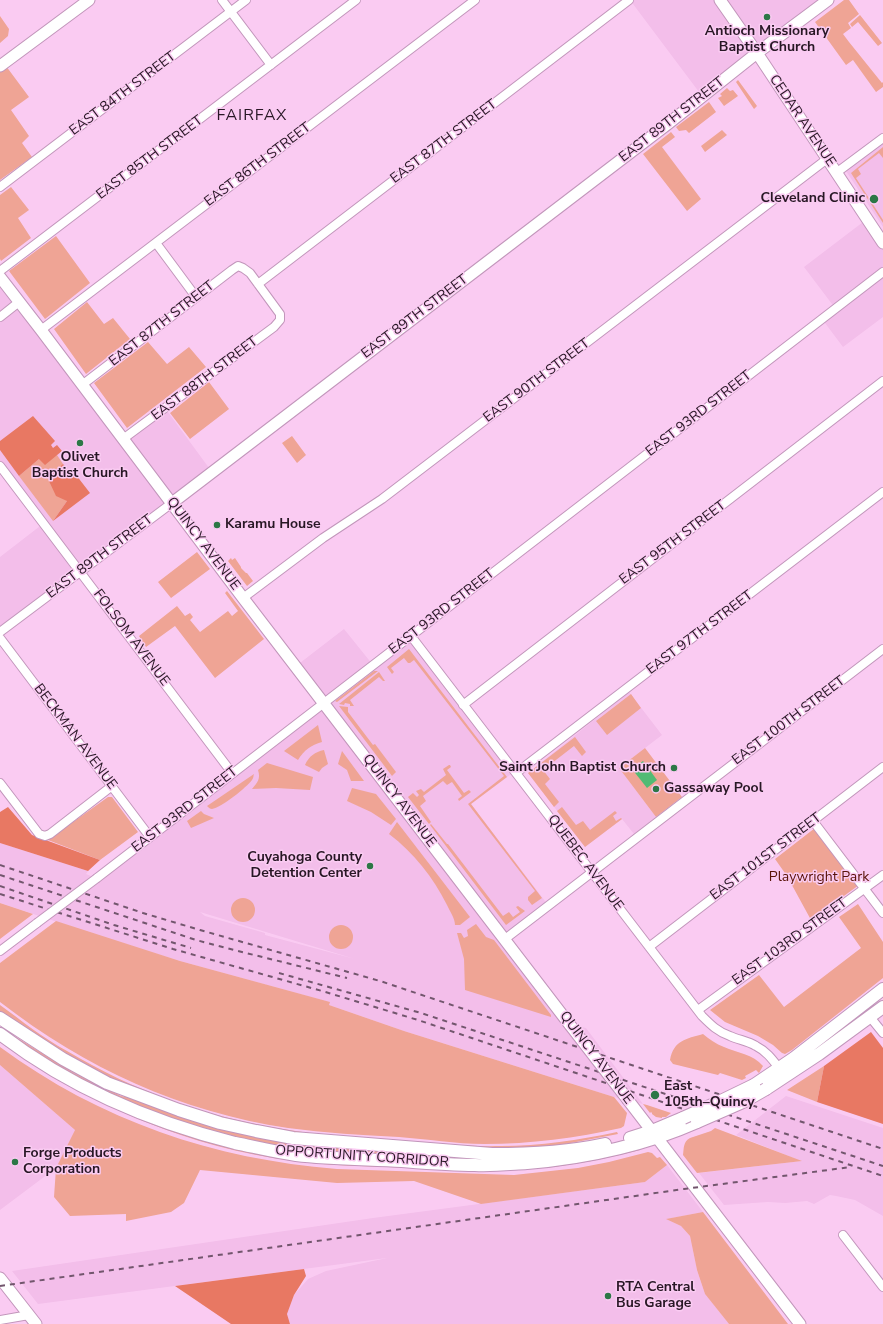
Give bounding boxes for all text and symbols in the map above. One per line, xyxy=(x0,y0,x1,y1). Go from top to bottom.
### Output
marker: Antioch Missionary Baptist Church xyxy=(762,12,772,22)
place label: Antioch Missionary Baptist Church xyxy=(705,24,829,56)
street label: EAST 84TH STREET xyxy=(67,49,179,139)
street label: CEDAR AVENUE xyxy=(765,72,839,170)
street label: EAST 89TH STREET xyxy=(616,74,728,166)
street label: EAST 87TH STREET xyxy=(388,97,500,187)
district label: FAIRFAX xyxy=(217,106,287,126)
street label: EAST 85TH STREET xyxy=(94,113,206,203)
street label: EAST 86TH STREET xyxy=(202,120,314,210)
place label: Cleveland Clinic xyxy=(760,191,865,207)
marker: Cleveland Clinic xyxy=(868,193,880,205)
street label: EAST 89TH STREET xyxy=(359,272,471,362)
street label: EAST 87TH STREET xyxy=(106,278,218,370)
street label: EAST 88TH STREET xyxy=(149,334,261,424)
street label: EAST 90TH STREET xyxy=(481,336,593,426)
street label: EAST 93RD STREET xyxy=(643,368,755,460)
marker: Olivet Baptist Church xyxy=(75,438,85,448)
place label: Olivet Baptist Church xyxy=(32,450,128,482)
street label: QUINCY AVENUE xyxy=(163,494,243,594)
street label: EAST 95TH STREET xyxy=(617,498,729,588)
street label: EAST 89TH STREET xyxy=(44,512,156,602)
place label: Karamu House xyxy=(225,517,321,533)
marker: Karamu House xyxy=(212,520,222,530)
street label: EAST 93RD STREET xyxy=(386,566,498,658)
street label: FOLSOM AVENUE xyxy=(89,586,173,690)
street label: EAST 97TH STREET xyxy=(644,588,756,678)
street label: EAST 100TH STREET xyxy=(729,673,849,769)
street label: BECKMAN AVENUE xyxy=(30,681,120,793)
street label: QUINCY AVENUE xyxy=(359,751,439,851)
place label: Saint John Baptist Church xyxy=(499,760,666,776)
marker: Saint John Baptist Church xyxy=(669,763,679,773)
street label: EAST 93RD STREET xyxy=(129,764,241,856)
place label: Gassaway Pool xyxy=(664,781,763,797)
marker: Gassaway Pool xyxy=(651,784,661,794)
street label: EAST 101ST STREET xyxy=(707,810,825,904)
street label: QUEBEC AVENUE xyxy=(543,812,627,914)
place label: Cuyahoga County Detention Center xyxy=(247,850,362,882)
marker: Cuyahoga County Detention Center xyxy=(365,861,375,871)
park label: Playwright Park xyxy=(769,870,869,886)
street label: EAST 103RD STREET xyxy=(729,895,851,989)
street label: QUINCY AVENUE xyxy=(556,1008,636,1108)
place label: East 105th–Quincy xyxy=(664,1079,755,1112)
marker: East 105th–Quincy xyxy=(649,1089,661,1101)
street label: OPPORTUNITY CORRIDOR xyxy=(275,1143,449,1171)
place label: Forge Products Corporation xyxy=(23,1146,122,1178)
marker: Forge Products Corporation xyxy=(10,1157,20,1167)
place label: RTA Central Bus Garage xyxy=(616,1280,695,1312)
marker: RTA Central Bus Garage xyxy=(603,1291,613,1301)

